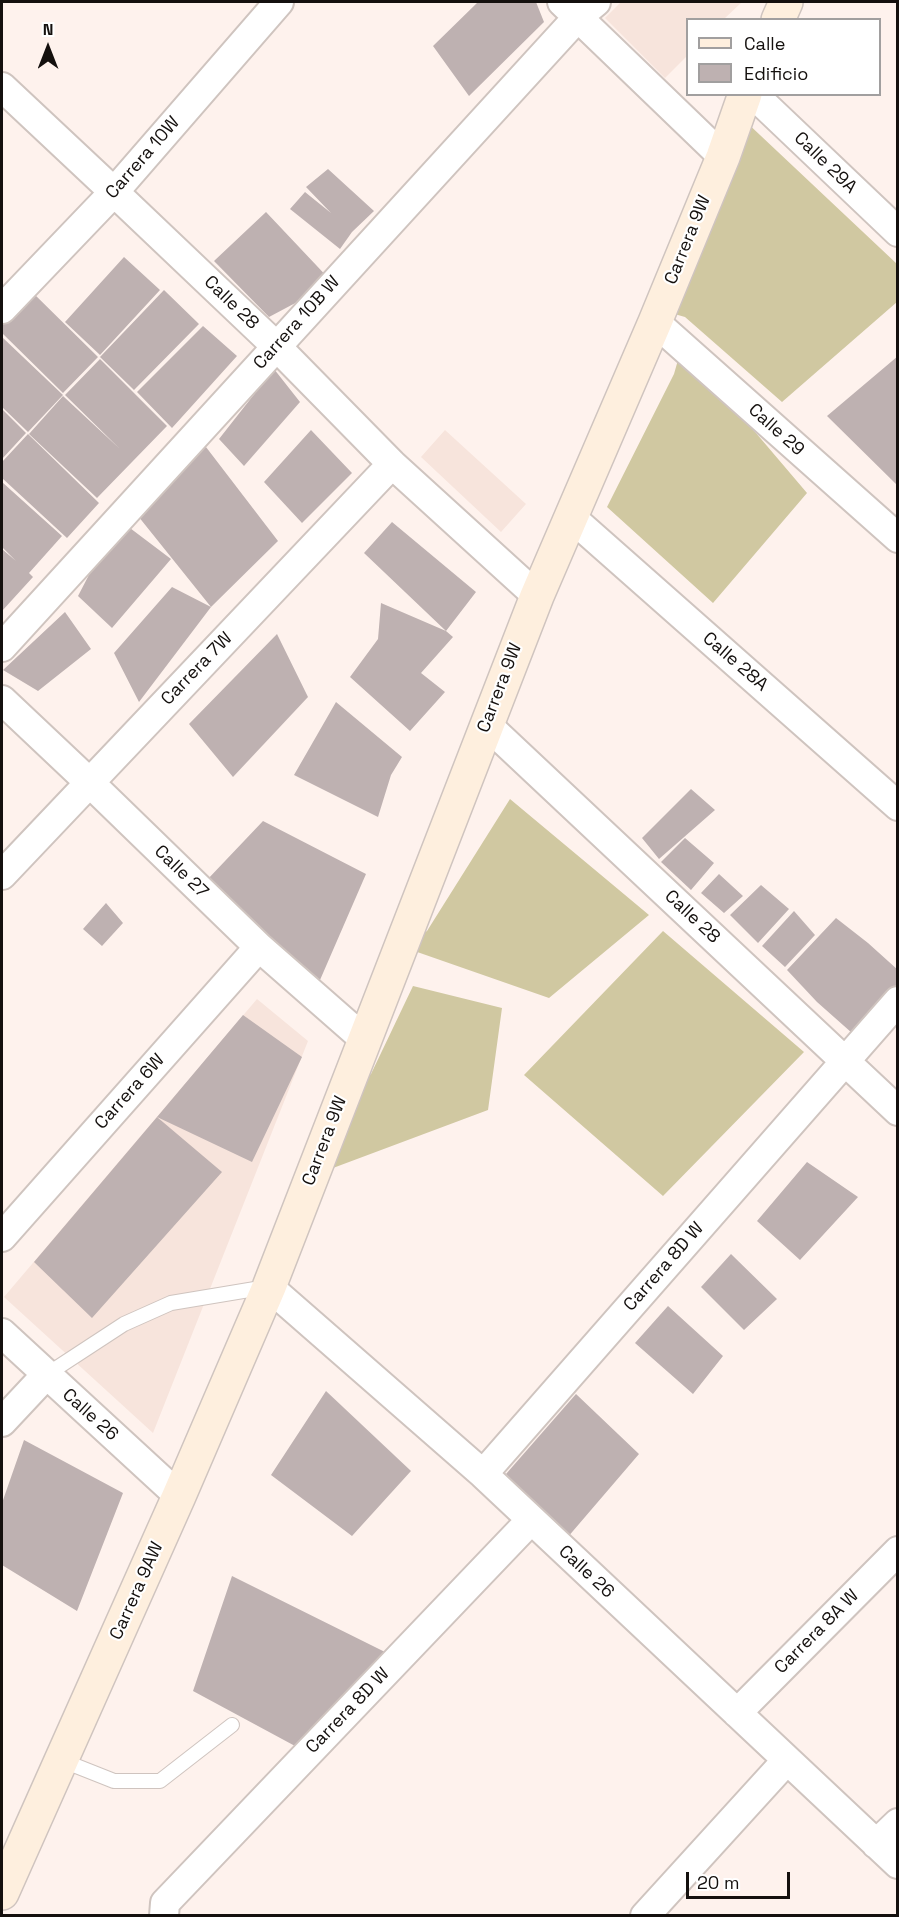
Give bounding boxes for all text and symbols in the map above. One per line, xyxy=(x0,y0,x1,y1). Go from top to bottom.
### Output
north arrow xyxy=(18,18,78,78)
legend xyxy=(686,18,881,96)
text: N xyxy=(43,19,53,40)
text: Calle xyxy=(744,32,785,55)
text: Edificio xyxy=(744,62,808,85)
street label: Carrera 10W xyxy=(101,112,185,204)
street label: Calle 29A xyxy=(789,128,861,198)
street label: Carrera 9W xyxy=(660,192,716,288)
street label: Calle 28 xyxy=(199,272,263,334)
street label: Carrera 10B W xyxy=(249,272,345,374)
street label: Calle 29 xyxy=(744,399,808,461)
street label: Carrera 7W xyxy=(157,628,237,710)
street label: Calle 28A xyxy=(698,628,772,696)
street label: Carrera 9W xyxy=(473,640,527,736)
street label: Calle 27 xyxy=(149,841,213,903)
street label: Calle 28 xyxy=(660,886,724,948)
street label: Carrera 6W xyxy=(91,1050,169,1134)
street label: Carrera 9W xyxy=(298,1093,352,1189)
street label: Carrera 8D W xyxy=(620,1218,708,1316)
street label: Calle 26 xyxy=(58,1384,122,1446)
street label: Carrera 9AW xyxy=(106,1539,168,1643)
street label: Calle 26 xyxy=(554,1541,618,1603)
street label: Carrera 8A W xyxy=(770,1585,864,1679)
street label: Carrera 8D W xyxy=(302,1664,394,1758)
scale bar xyxy=(689,1860,792,1898)
text: 20 m xyxy=(697,1871,740,1894)

